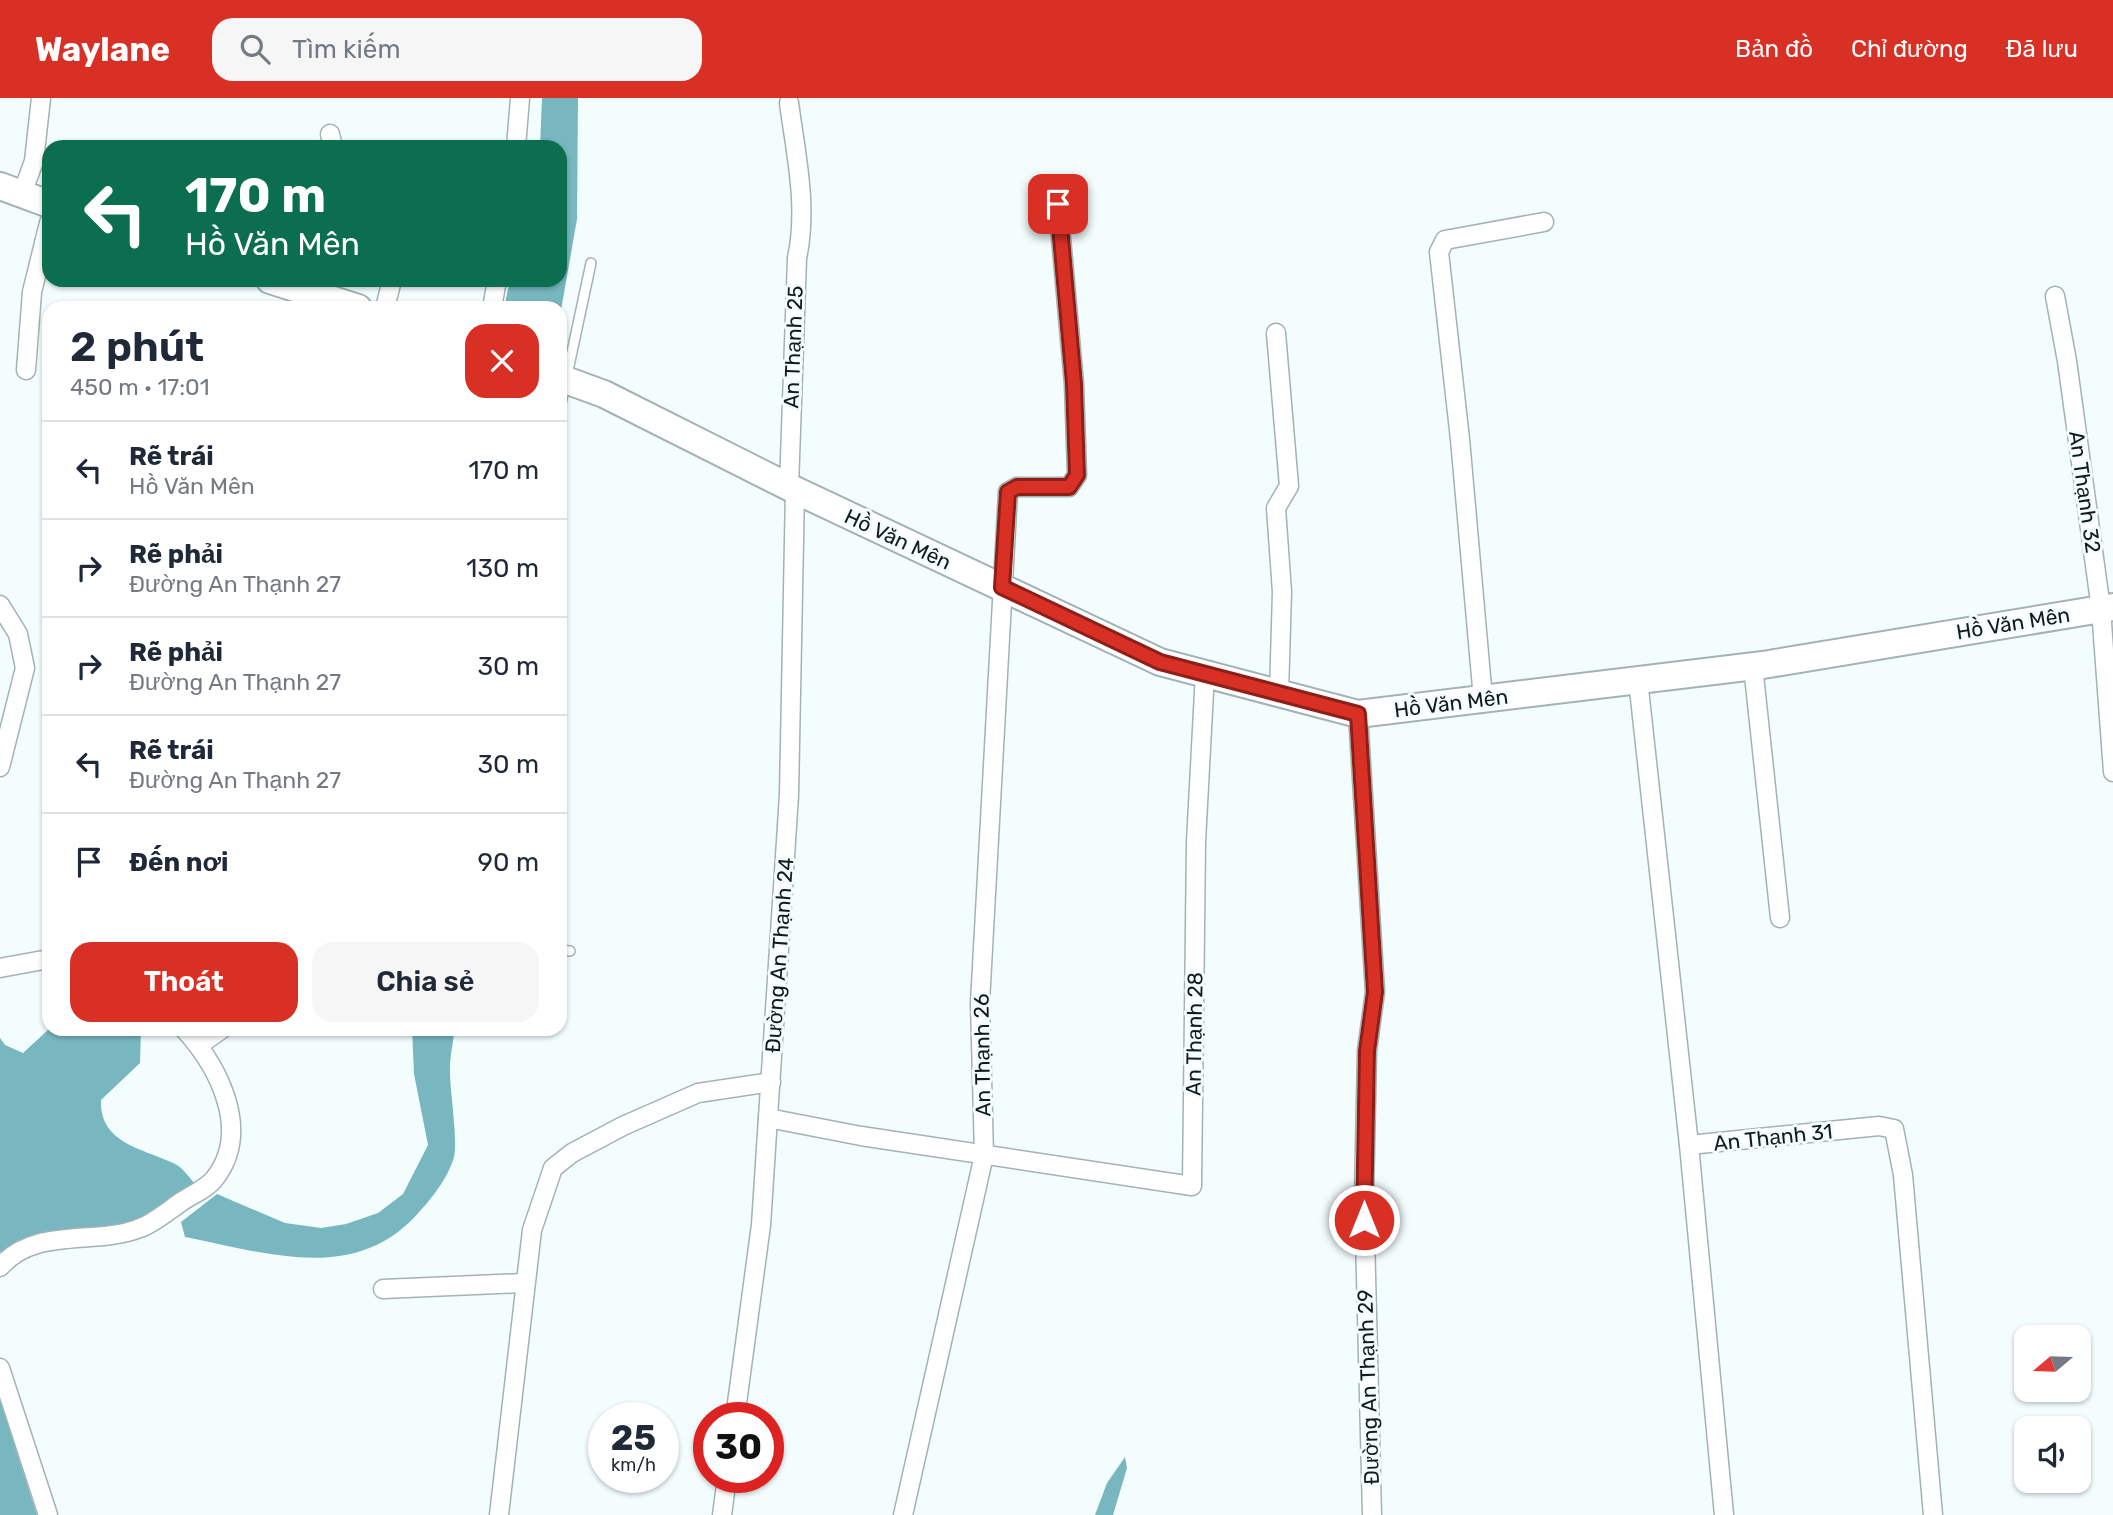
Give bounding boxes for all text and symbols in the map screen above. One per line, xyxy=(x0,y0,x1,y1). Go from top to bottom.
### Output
search box xyxy=(212,18,702,81)
text: Waylane xyxy=(35,30,170,69)
icon: search xyxy=(236,30,274,68)
text: Tìm kiếm xyxy=(292,34,401,65)
text: Bản đồ xyxy=(1735,35,1813,63)
text: Chỉ đường xyxy=(1851,35,1968,63)
text: Đã lưu xyxy=(2006,35,2078,63)
text: 170 m xyxy=(185,166,326,224)
icon: left xyxy=(70,168,161,259)
pin xyxy=(1028,174,1088,234)
icon: arrive xyxy=(1039,185,1077,223)
text: Hồ Văn Mên xyxy=(185,225,360,263)
street label: An Thạnh 25 xyxy=(778,285,808,409)
text: 2 phút xyxy=(70,322,204,372)
button: close xyxy=(465,324,539,398)
text: 450 m · 17:01 xyxy=(70,373,209,401)
street label: An Thạnh 32 xyxy=(2064,429,2106,555)
text: Rẽ trái xyxy=(129,441,214,472)
icon: left xyxy=(70,451,108,489)
text: 170 m xyxy=(469,455,539,486)
text: Hồ Văn Mên xyxy=(129,472,255,500)
street label: Hồ Văn Mên xyxy=(841,503,955,575)
text: Rẽ phải xyxy=(129,539,223,570)
icon: right xyxy=(70,549,108,587)
text: 130 m xyxy=(466,553,539,584)
text: Đường An Thạnh 27 xyxy=(129,570,341,598)
street label: Hồ Văn Mên xyxy=(1954,602,2072,644)
text: Rẽ phải xyxy=(129,637,223,668)
icon: right xyxy=(70,647,108,685)
text: 30 m xyxy=(477,651,539,682)
text: Đường An Thạnh 27 xyxy=(129,668,341,696)
street label: Hồ Văn Mên xyxy=(1392,684,1510,722)
text: Rẽ trái xyxy=(129,735,214,766)
icon: left xyxy=(70,745,108,783)
text: 30 m xyxy=(477,749,539,780)
text: Đường An Thạnh 27 xyxy=(129,766,341,794)
icon: arrive xyxy=(70,843,108,881)
text: Đến nơi xyxy=(129,847,228,878)
text: 90 m xyxy=(478,847,539,878)
street label: Đường An Thạnh 24 xyxy=(760,856,798,1054)
button: Thoát xyxy=(70,942,298,1022)
button: Chia sẻ xyxy=(312,942,539,1022)
street label: An Thạnh 28 xyxy=(1180,972,1208,1096)
street label: An Thạnh 26 xyxy=(968,993,996,1117)
street label: An Thạnh 31 xyxy=(1712,1118,1834,1156)
position arrow xyxy=(1327,1183,1401,1257)
street label: Đường An Thạnh 29 xyxy=(1352,1289,1384,1485)
north arrow xyxy=(2014,1325,2091,1402)
map controls xyxy=(2014,1325,2091,1493)
speed limit sign: 30 xyxy=(693,1402,784,1493)
button: sound xyxy=(2014,1416,2091,1493)
text: 25 xyxy=(611,1417,656,1459)
text: km/h xyxy=(611,1454,656,1476)

